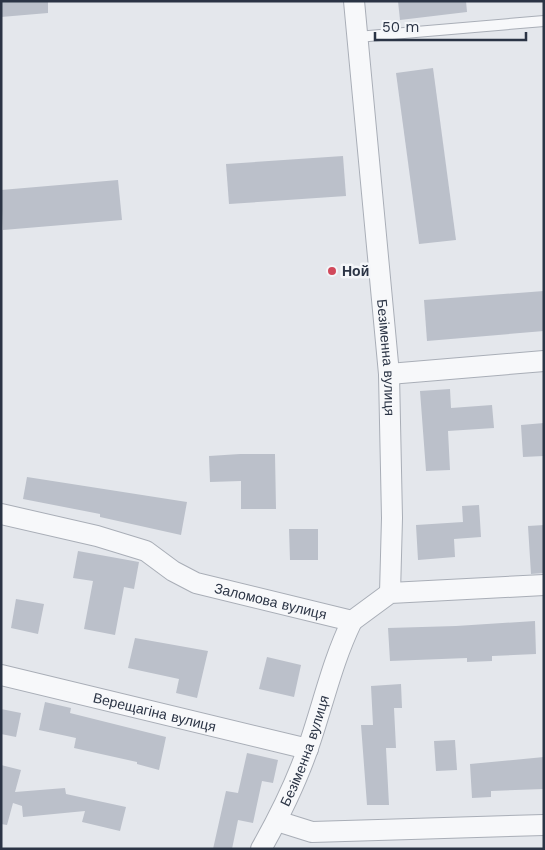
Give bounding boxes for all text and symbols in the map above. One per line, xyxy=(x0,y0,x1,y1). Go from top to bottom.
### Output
scale bar xyxy=(375,10,526,42)
text: 50 m xyxy=(382,18,419,36)
place label: Ной xyxy=(342,263,369,279)
marker: Ной xyxy=(326,265,338,277)
street label: Безіменна вулиця xyxy=(374,298,398,416)
street label: Заломова вулиця xyxy=(213,580,328,623)
street label: Верещагіна вулиця xyxy=(91,689,218,735)
street label: Безіменна вулиця xyxy=(277,693,332,809)

